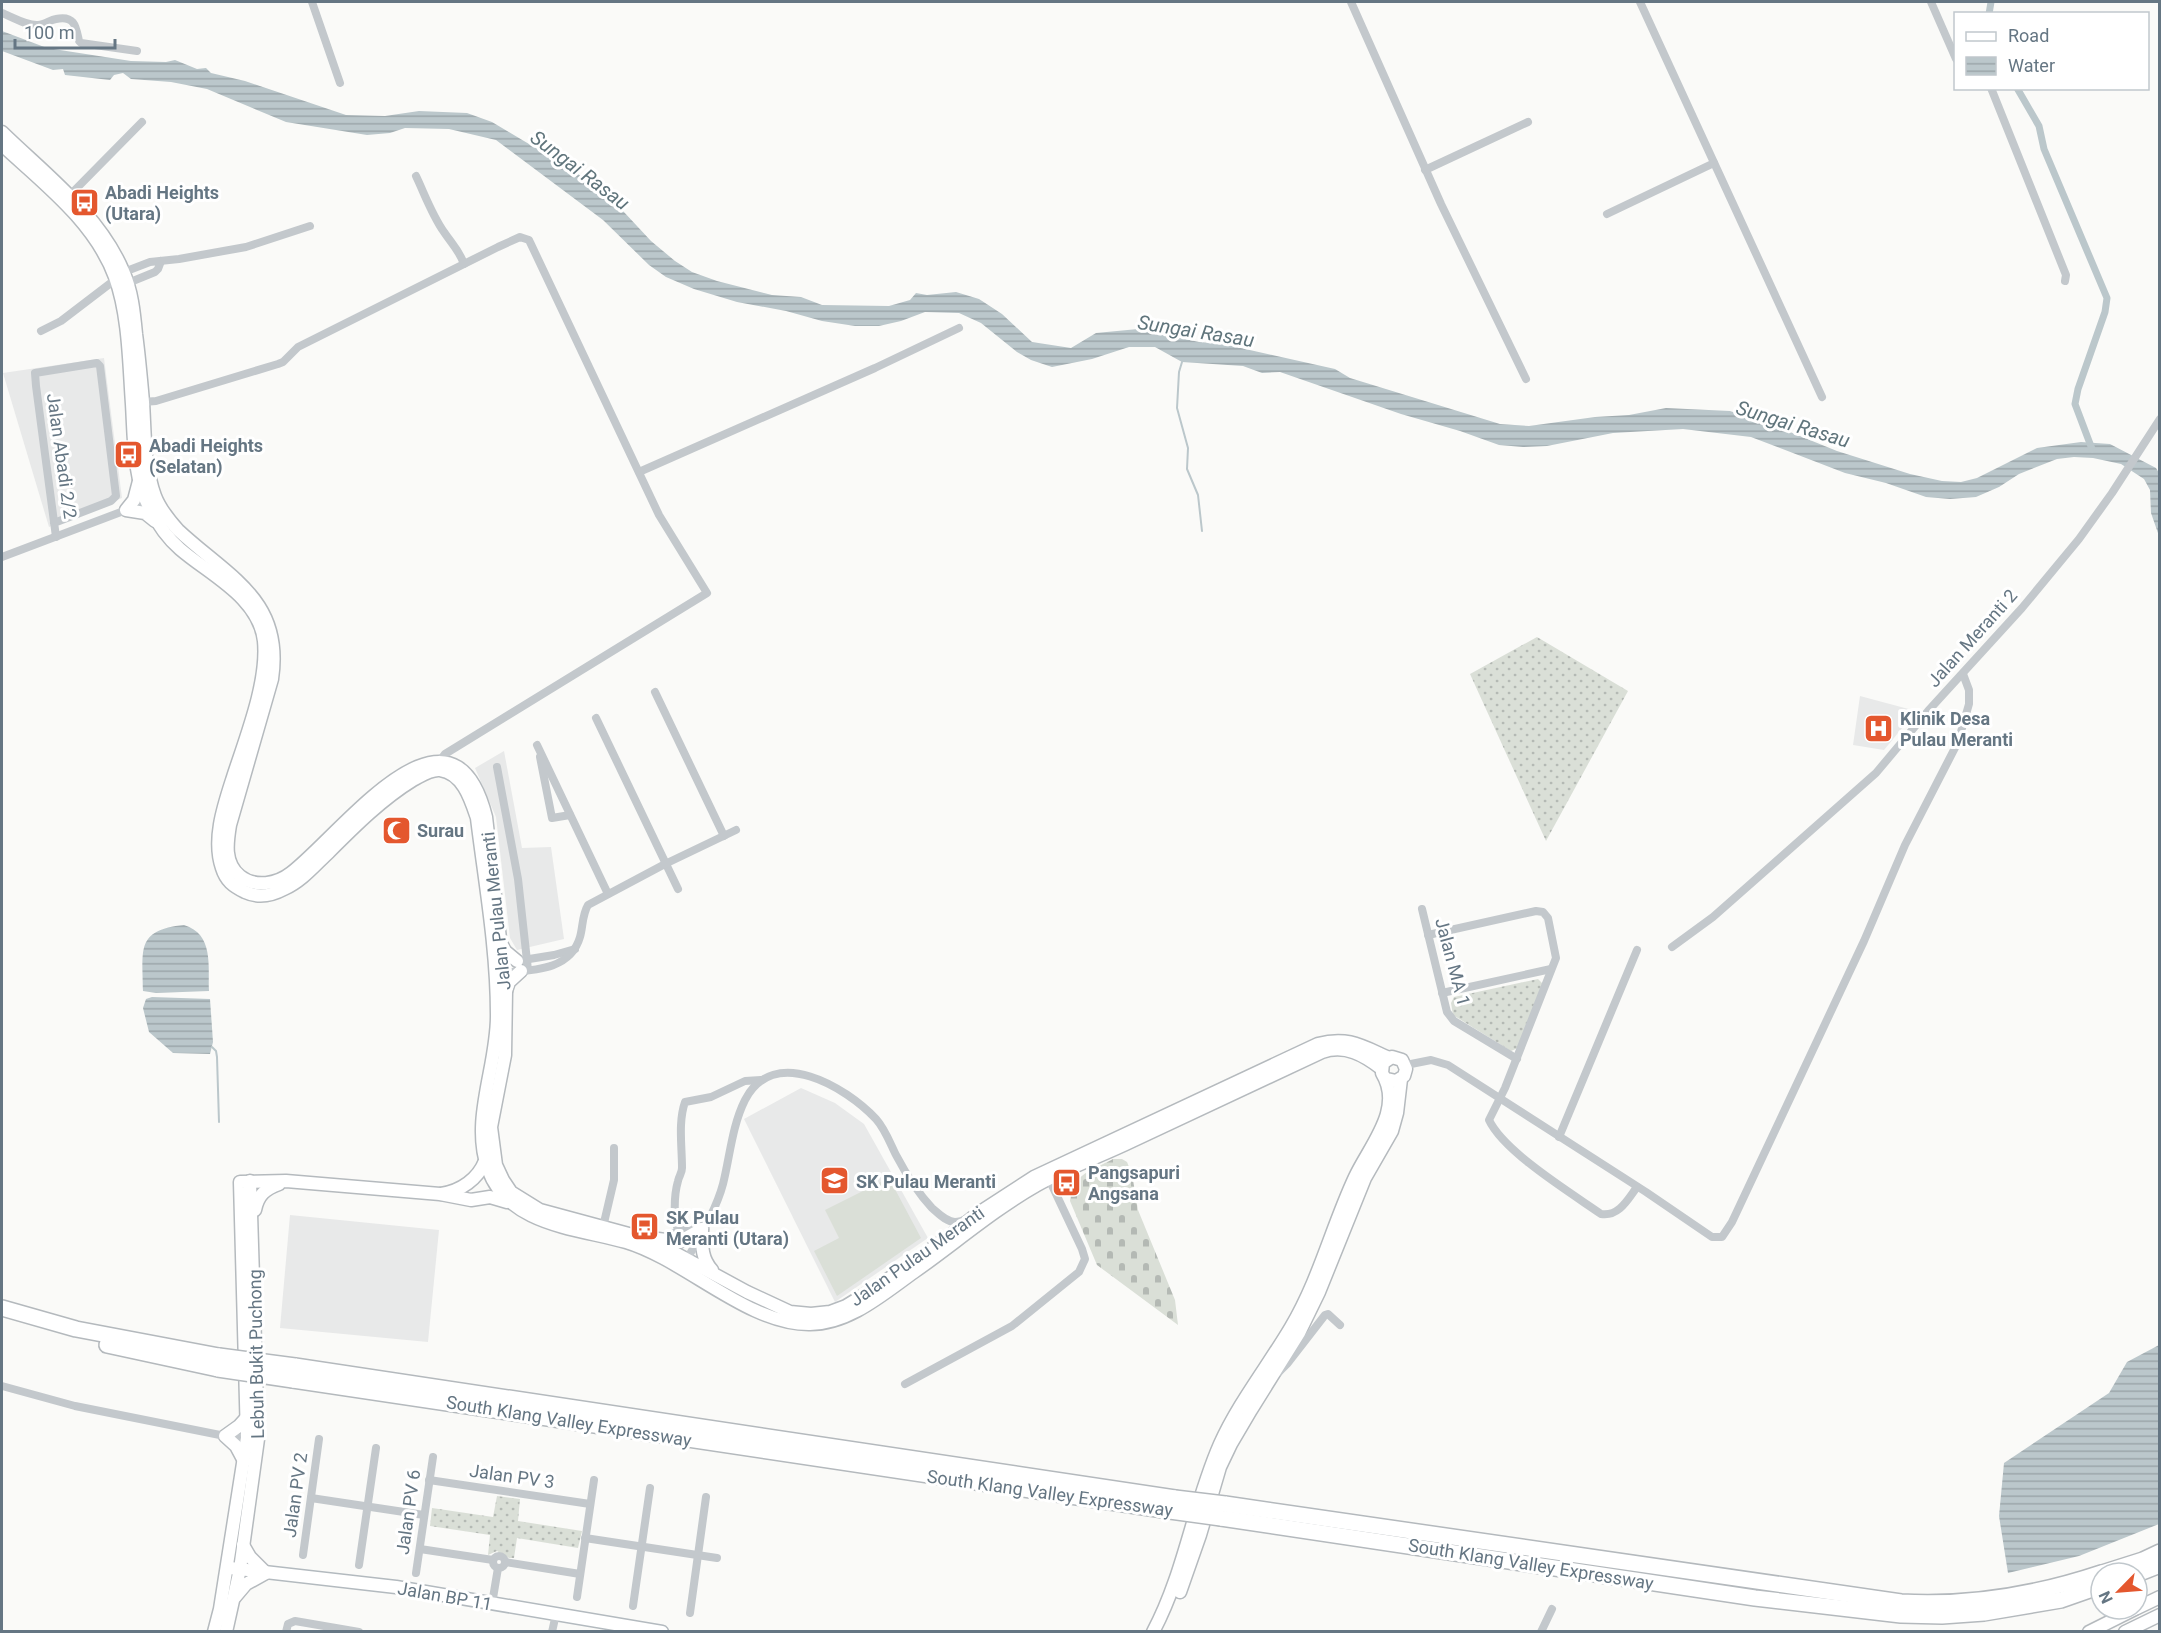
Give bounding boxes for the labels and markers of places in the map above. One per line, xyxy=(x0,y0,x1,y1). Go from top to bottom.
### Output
place label: Abadi Heights (Utara) xyxy=(105,182,219,225)
bus stop icon: Abadi Heights (Utara) xyxy=(68,186,100,218)
place label: Abadi Heights (Selatan) xyxy=(149,435,263,478)
bus stop icon: Abadi Heights (Selatan) xyxy=(112,439,144,471)
place label: Klinik Desa Pulau Meranti xyxy=(1900,708,2013,750)
hospital icon: Klinik Desa Pulau Meranti xyxy=(1863,712,1895,744)
mosque icon: Surau xyxy=(380,814,412,846)
place label: Surau xyxy=(417,820,464,841)
place label: Pangsapuri Angsana xyxy=(1088,1162,1180,1204)
school or university icon: SK Pulau Meranti xyxy=(819,1165,851,1197)
bus stop icon: Pangsapuri Angsana xyxy=(1051,1166,1083,1198)
place label: SK Pulau Meranti xyxy=(856,1171,996,1192)
place label: SK Pulau Meranti (Utara) xyxy=(666,1207,789,1250)
bus stop icon: SK Pulau Meranti (Utara) xyxy=(629,1211,661,1243)

